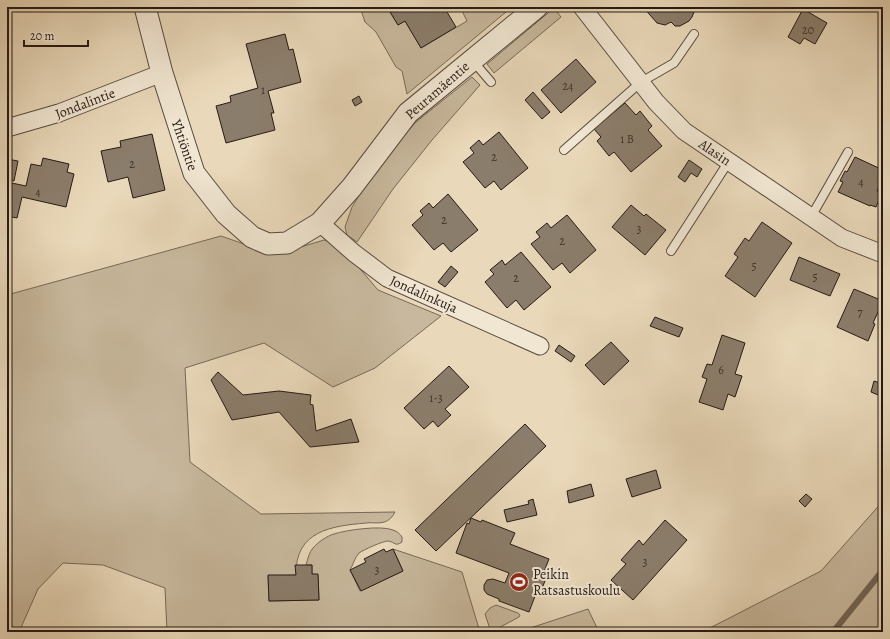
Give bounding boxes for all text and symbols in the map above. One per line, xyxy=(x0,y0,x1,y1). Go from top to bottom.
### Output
scale bar xyxy=(24,22,88,48)
house number: 20 xyxy=(802,22,814,38)
text: 20 m xyxy=(30,28,54,44)
street label: Peuramäentie xyxy=(401,57,474,124)
house number: 24 xyxy=(562,78,574,94)
house number: 1 xyxy=(261,82,265,98)
street label: Jondalintie xyxy=(53,83,118,124)
street label: Yhtiöntie xyxy=(167,116,202,173)
house number: 1 B xyxy=(620,131,634,147)
street label: Alasin xyxy=(694,134,735,170)
house number: 2 xyxy=(491,149,497,165)
house number: 2 xyxy=(129,156,135,172)
house number: 4 xyxy=(858,174,864,190)
house number: 4 xyxy=(35,184,41,200)
house number: 2 xyxy=(441,212,447,228)
house number: 3 xyxy=(637,221,642,237)
house number: 2 xyxy=(559,233,565,249)
house number: 5 xyxy=(751,258,757,274)
house number: 5 xyxy=(812,269,818,285)
house number: 2 xyxy=(513,270,519,286)
street label: Jondalinkuja xyxy=(387,271,461,318)
house number: 7 xyxy=(857,304,863,320)
house number: 6 xyxy=(718,362,724,378)
house number: 1-3 xyxy=(429,390,443,406)
house number: 3 xyxy=(643,554,648,570)
house number: 3 xyxy=(375,562,380,578)
place label: Peikin Ratsastuskoulu xyxy=(533,565,621,600)
sports icon: Peikin Ratsastuskoulu xyxy=(508,571,530,593)

